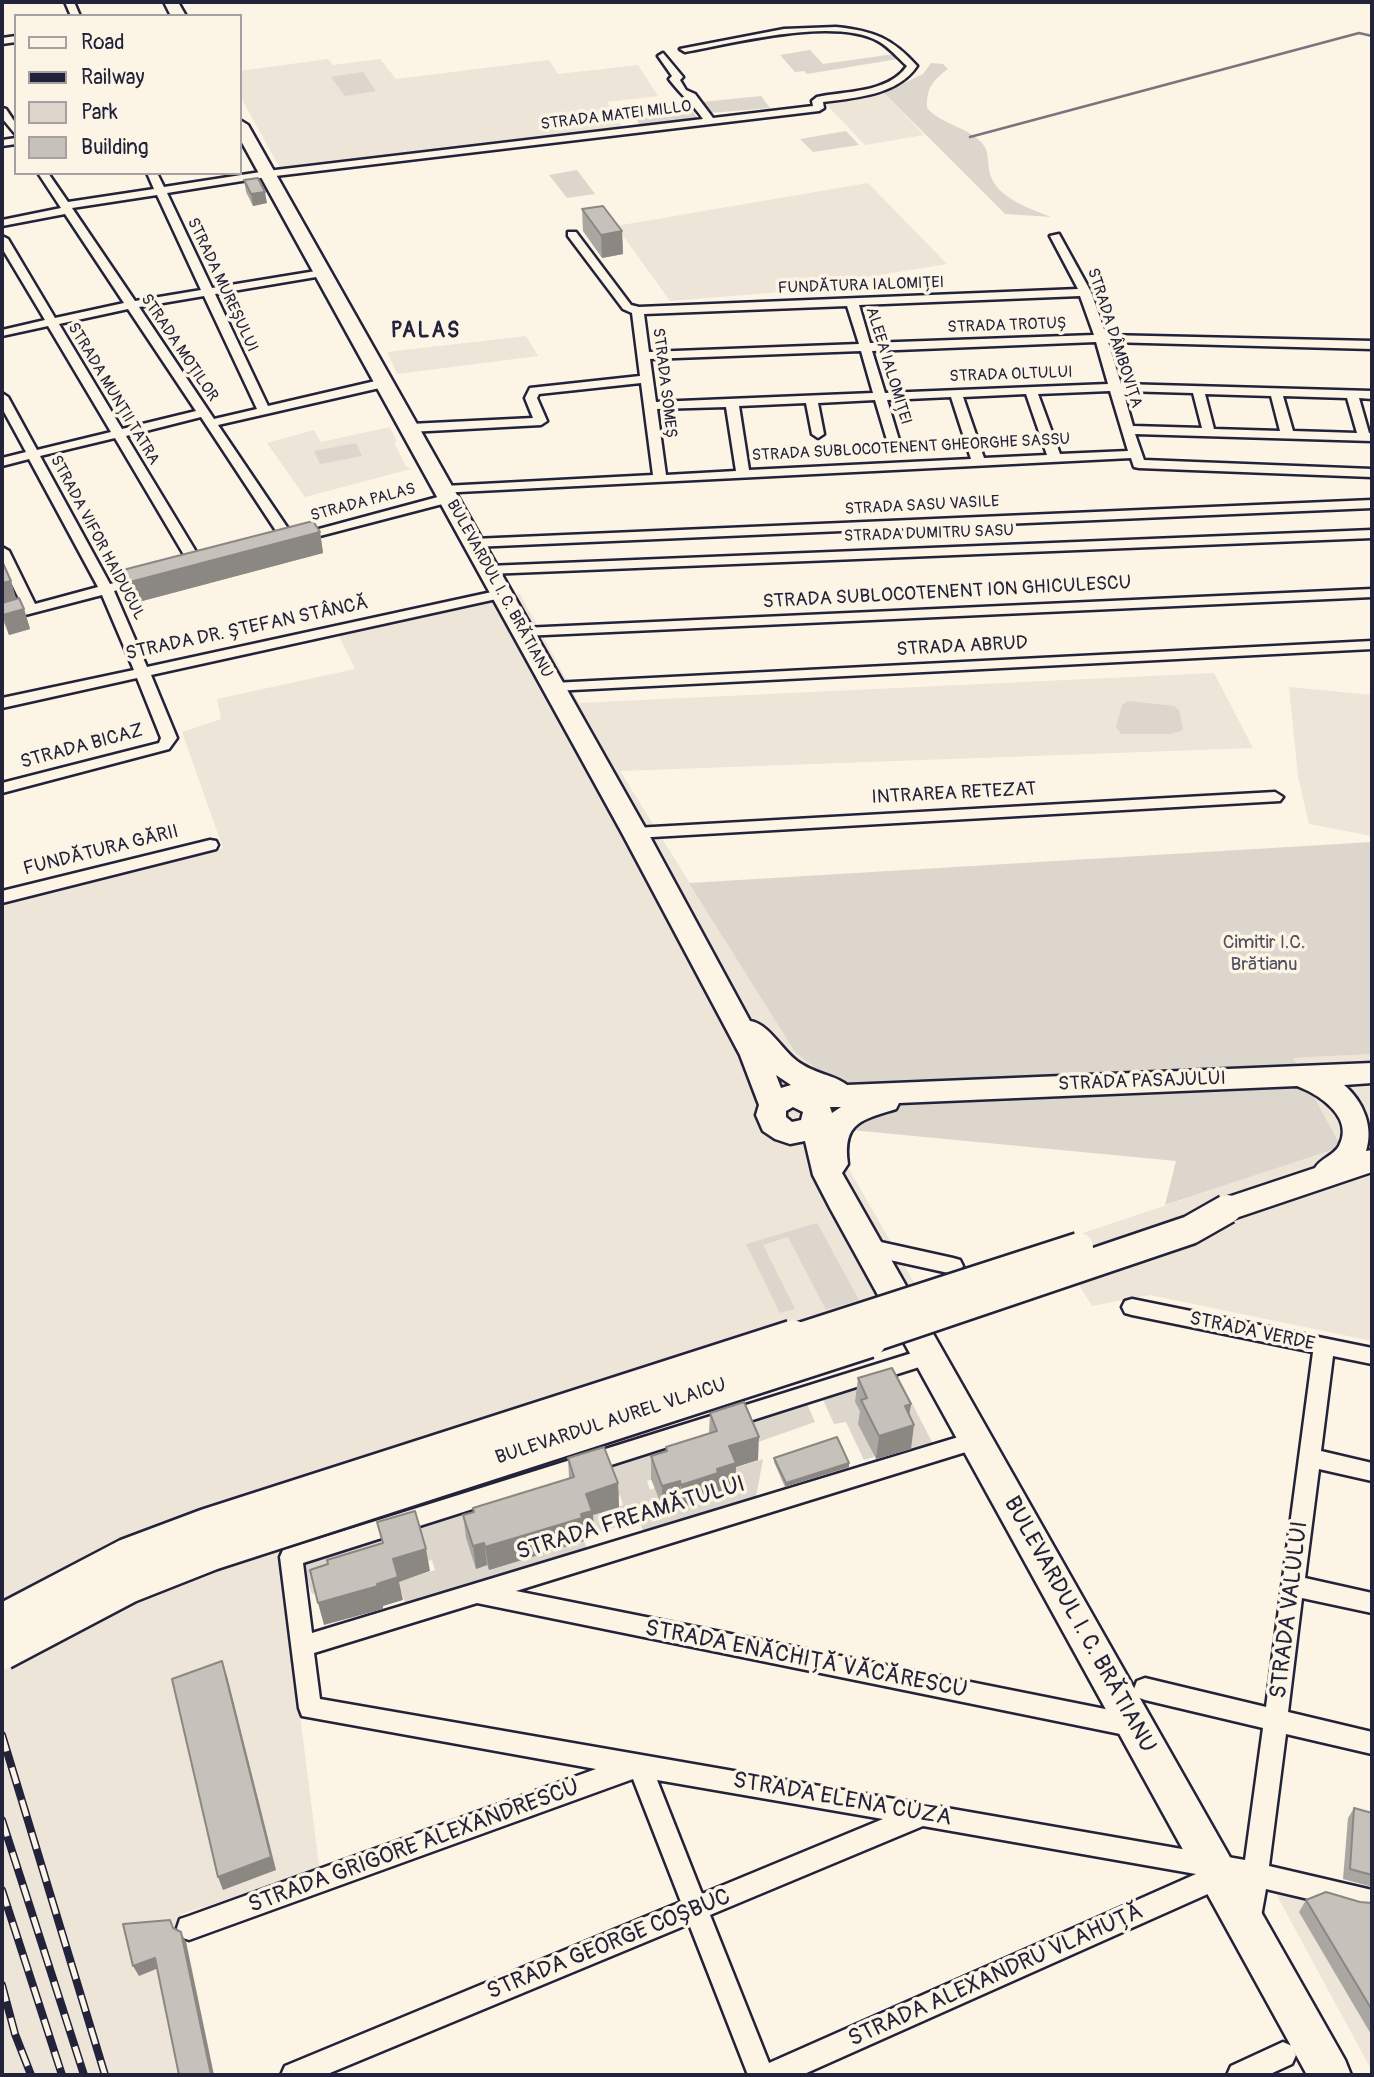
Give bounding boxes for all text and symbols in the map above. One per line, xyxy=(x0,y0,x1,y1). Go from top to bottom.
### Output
legend xyxy=(14,14,242,175)
text: Road xyxy=(81,29,125,56)
text: Railway xyxy=(81,64,145,91)
street label: STRADA MATEI MILLO xyxy=(539,97,693,135)
text: Park xyxy=(81,99,118,126)
text: Building xyxy=(81,134,148,161)
street label: STRADA MUREȘULUI xyxy=(182,215,262,355)
street label: STRADA DÂMBOVIȚA xyxy=(1082,266,1146,410)
street label: FUNDĂTURA IALOMIȚEI xyxy=(778,274,944,298)
street label: STRADA MOȚILOR xyxy=(136,291,222,405)
street label: ALEEA IALOMIȚEI xyxy=(861,305,915,427)
street label: STRADA TROTUȘ xyxy=(947,314,1067,338)
district label: PALAS xyxy=(391,319,461,345)
street label: STRADA MUNȚII TATRA xyxy=(63,320,163,468)
street label: STRADA SOMEȘ xyxy=(648,327,680,439)
street label: STRADA OLTULUI xyxy=(949,363,1073,387)
street label: STRADA SUBLOCOTENENT GHEORGHE SASSU xyxy=(751,430,1071,466)
street label: STRADA VIFOR HAIDUCUL xyxy=(45,452,149,624)
street label: STRADA PALAS xyxy=(308,480,418,526)
street label: STRADA SASU VASILE xyxy=(844,492,1000,520)
street label: BULEVARDUL I. C. BRĂTIANU xyxy=(442,497,556,681)
street label: STRADA DUMITRU SASU xyxy=(844,521,1014,547)
street label: STRADA SUBLOCOTENENT ION GHICULESCU xyxy=(762,572,1132,614)
street label: STRADA DR. ȘTEFAN STÂNCĂ xyxy=(124,592,370,666)
street label: STRADA ABRUD xyxy=(896,632,1028,662)
street label: STRADA BICAZ xyxy=(18,720,146,774)
street label: INTRAREA RETEZAT xyxy=(871,778,1037,810)
street label: FUNDĂTURA GĂRII xyxy=(21,821,181,881)
park label: Cimitir I.C. Brătianu xyxy=(1223,932,1305,976)
street label: STRADA PASAJULUI xyxy=(1058,1068,1226,1096)
street label: STRADA VERDE xyxy=(1187,1308,1317,1356)
street label: BULEVARDUL AUREL VLAICU xyxy=(493,1374,729,1470)
street label: STRADA FREAMĂTULUI xyxy=(513,1471,749,1567)
street label: BULEVARDUL I. C. BRĂTIANU xyxy=(997,1492,1161,1758)
street label: STRADA VALULUI xyxy=(1265,1520,1315,1700)
street label: STRADA ENĂCHIȚĂ VĂCĂRESCU xyxy=(642,1615,970,1705)
street label: STRADA ELENA CUZA xyxy=(730,1767,954,1833)
street label: STRADA GRIGORE ALEXANDRESCU xyxy=(245,1774,583,1920)
street label: STRADA GEORGE COȘBUC xyxy=(483,1883,735,2007)
street label: STRADA ALEXANDRU VLAHUȚĂ xyxy=(844,1898,1148,2054)

